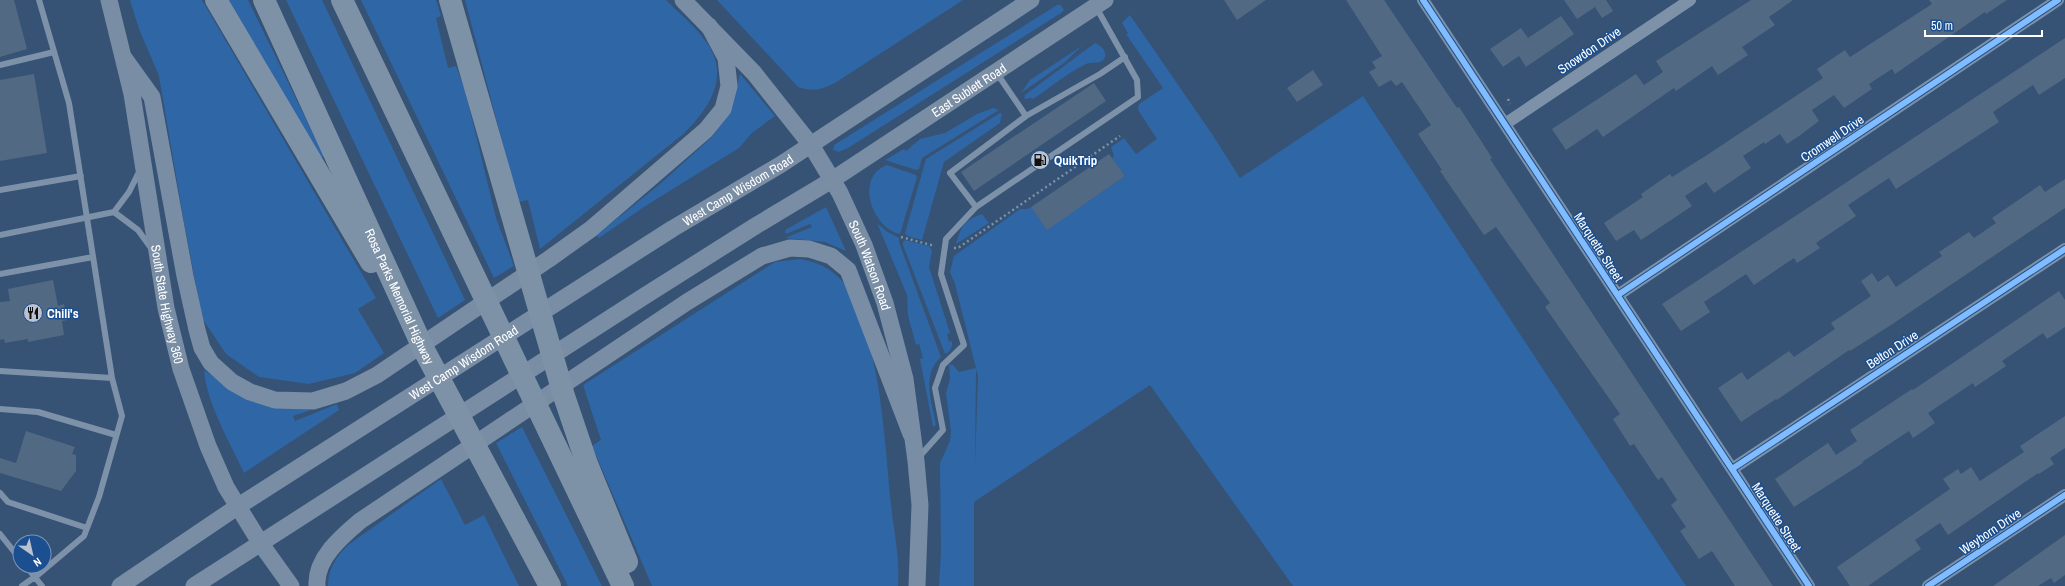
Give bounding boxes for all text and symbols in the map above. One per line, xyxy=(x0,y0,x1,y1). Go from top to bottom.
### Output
scale bar xyxy=(1925,12,2042,38)
text: 50 m xyxy=(1931,18,1953,34)
street label: Snowdon Drive xyxy=(1554,23,1624,78)
street label: East Sublett Road xyxy=(928,59,1010,121)
street label: Cromwell Drive xyxy=(1797,111,1867,166)
fuel station icon: QuikTrip xyxy=(1029,149,1051,171)
street label: West Camp Wisdom Road xyxy=(680,151,797,230)
place label: QuikTrip xyxy=(1054,152,1097,169)
street label: Marquette Street xyxy=(1570,209,1627,285)
street label: South Watson Road xyxy=(845,217,895,312)
street label: Rosa Parks Memorial Highway xyxy=(361,226,438,368)
street label: South State Highway 360 xyxy=(147,244,187,366)
restaurant icon: Chili's xyxy=(22,302,44,324)
place label: Chili's xyxy=(47,305,79,322)
street label: West Camp Wisdom Road xyxy=(406,321,522,404)
street label: Belton Drive xyxy=(1863,326,1922,373)
street label: Marquette Street xyxy=(1748,479,1805,555)
street label: Weyborn Drive xyxy=(1956,505,2024,558)
north arrow xyxy=(12,534,52,574)
text: N xyxy=(31,555,44,570)

